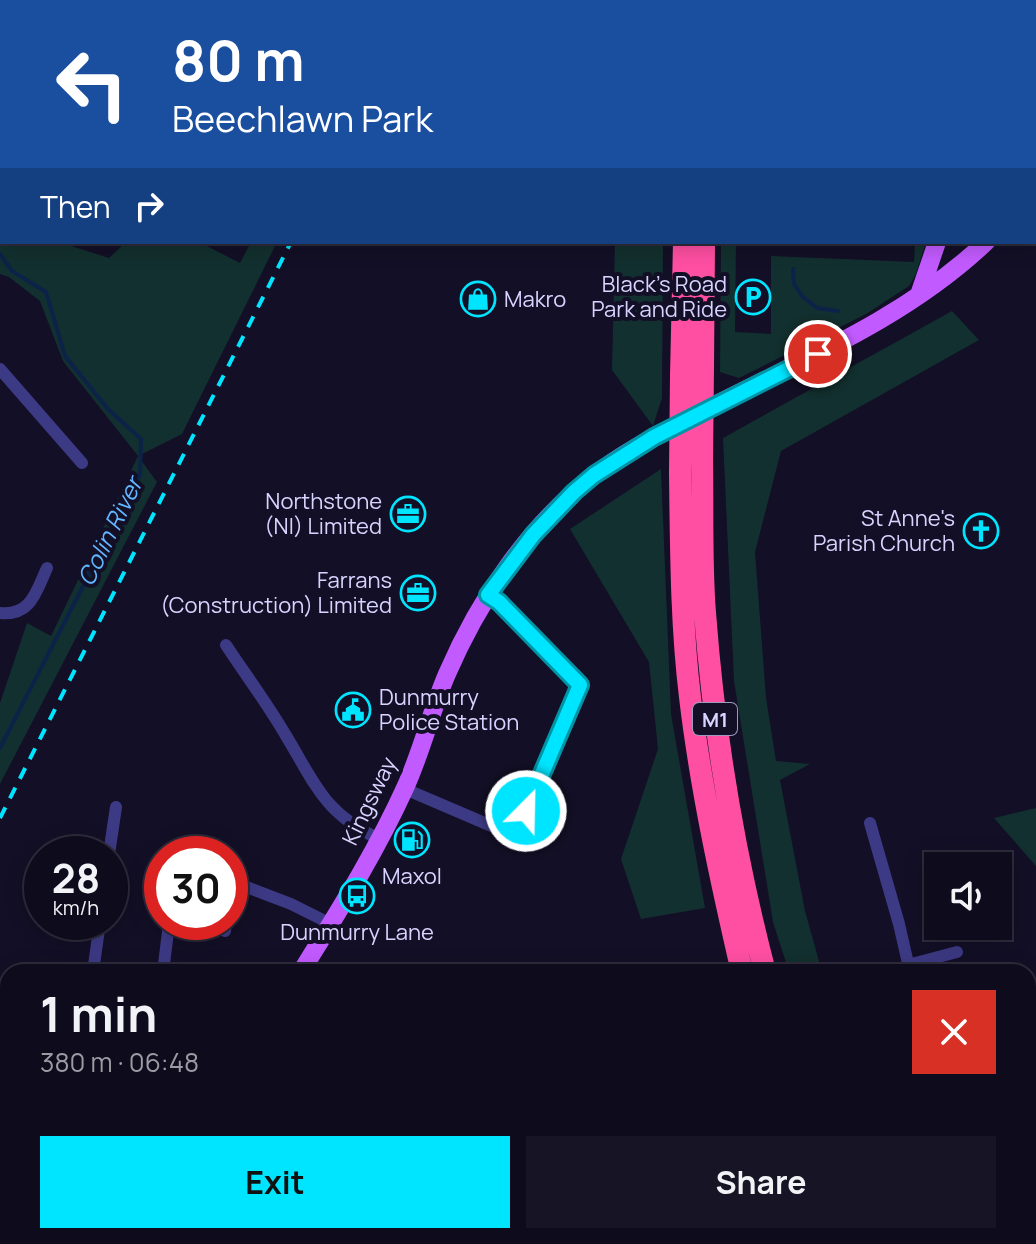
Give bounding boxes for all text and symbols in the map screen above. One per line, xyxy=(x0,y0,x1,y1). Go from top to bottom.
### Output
text: 80 m xyxy=(172,21,305,98)
icon: left xyxy=(40,32,144,136)
text: Beechlawn Park xyxy=(172,94,433,143)
icon: right xyxy=(127,184,171,228)
text: Then xyxy=(40,186,111,227)
place label: Black's Road Park and Ride xyxy=(591,269,727,324)
parking icon: Black's Road Park and Ride xyxy=(734,278,772,316)
shop icon: Makro xyxy=(459,280,497,318)
place label: Makro xyxy=(504,284,566,314)
pin xyxy=(784,320,852,388)
icon: arrive xyxy=(796,332,840,376)
water label: Colin River xyxy=(69,468,151,591)
place label: Northstone (NI) Limited xyxy=(264,486,382,541)
office icon: Northstone (NI) Limited xyxy=(389,495,427,533)
place label: St Anne's Parish Church xyxy=(813,503,955,558)
church icon: St Anne's Parish Church xyxy=(962,512,1000,550)
place label: Farrans (Construction) Limited xyxy=(160,565,392,620)
office icon: Farrans (Construction) Limited xyxy=(399,574,437,612)
place label: Dunmurry Police Station xyxy=(379,682,519,737)
public building icon: Dunmurry Police Station xyxy=(334,691,372,729)
road number: M1 xyxy=(693,703,737,735)
street label: Kingsway xyxy=(335,751,403,850)
position arrow xyxy=(484,769,568,853)
fuel station icon: Maxol xyxy=(393,821,431,859)
speed limit sign: 30 xyxy=(144,836,248,940)
text: 28 xyxy=(52,850,100,905)
map controls xyxy=(924,852,1012,940)
button: sound xyxy=(924,852,1012,940)
place label: Maxol xyxy=(382,861,442,891)
bus stop icon: Dunmurry Lane xyxy=(338,877,376,915)
text: km/h xyxy=(53,894,99,921)
place label: Dunmurry Lane xyxy=(280,917,434,947)
text: 1 min xyxy=(40,981,157,1046)
button: close xyxy=(912,990,996,1074)
text: 380 m · 06:48 xyxy=(40,1044,199,1080)
button: Exit xyxy=(40,1136,510,1228)
button: Share xyxy=(526,1136,996,1228)

